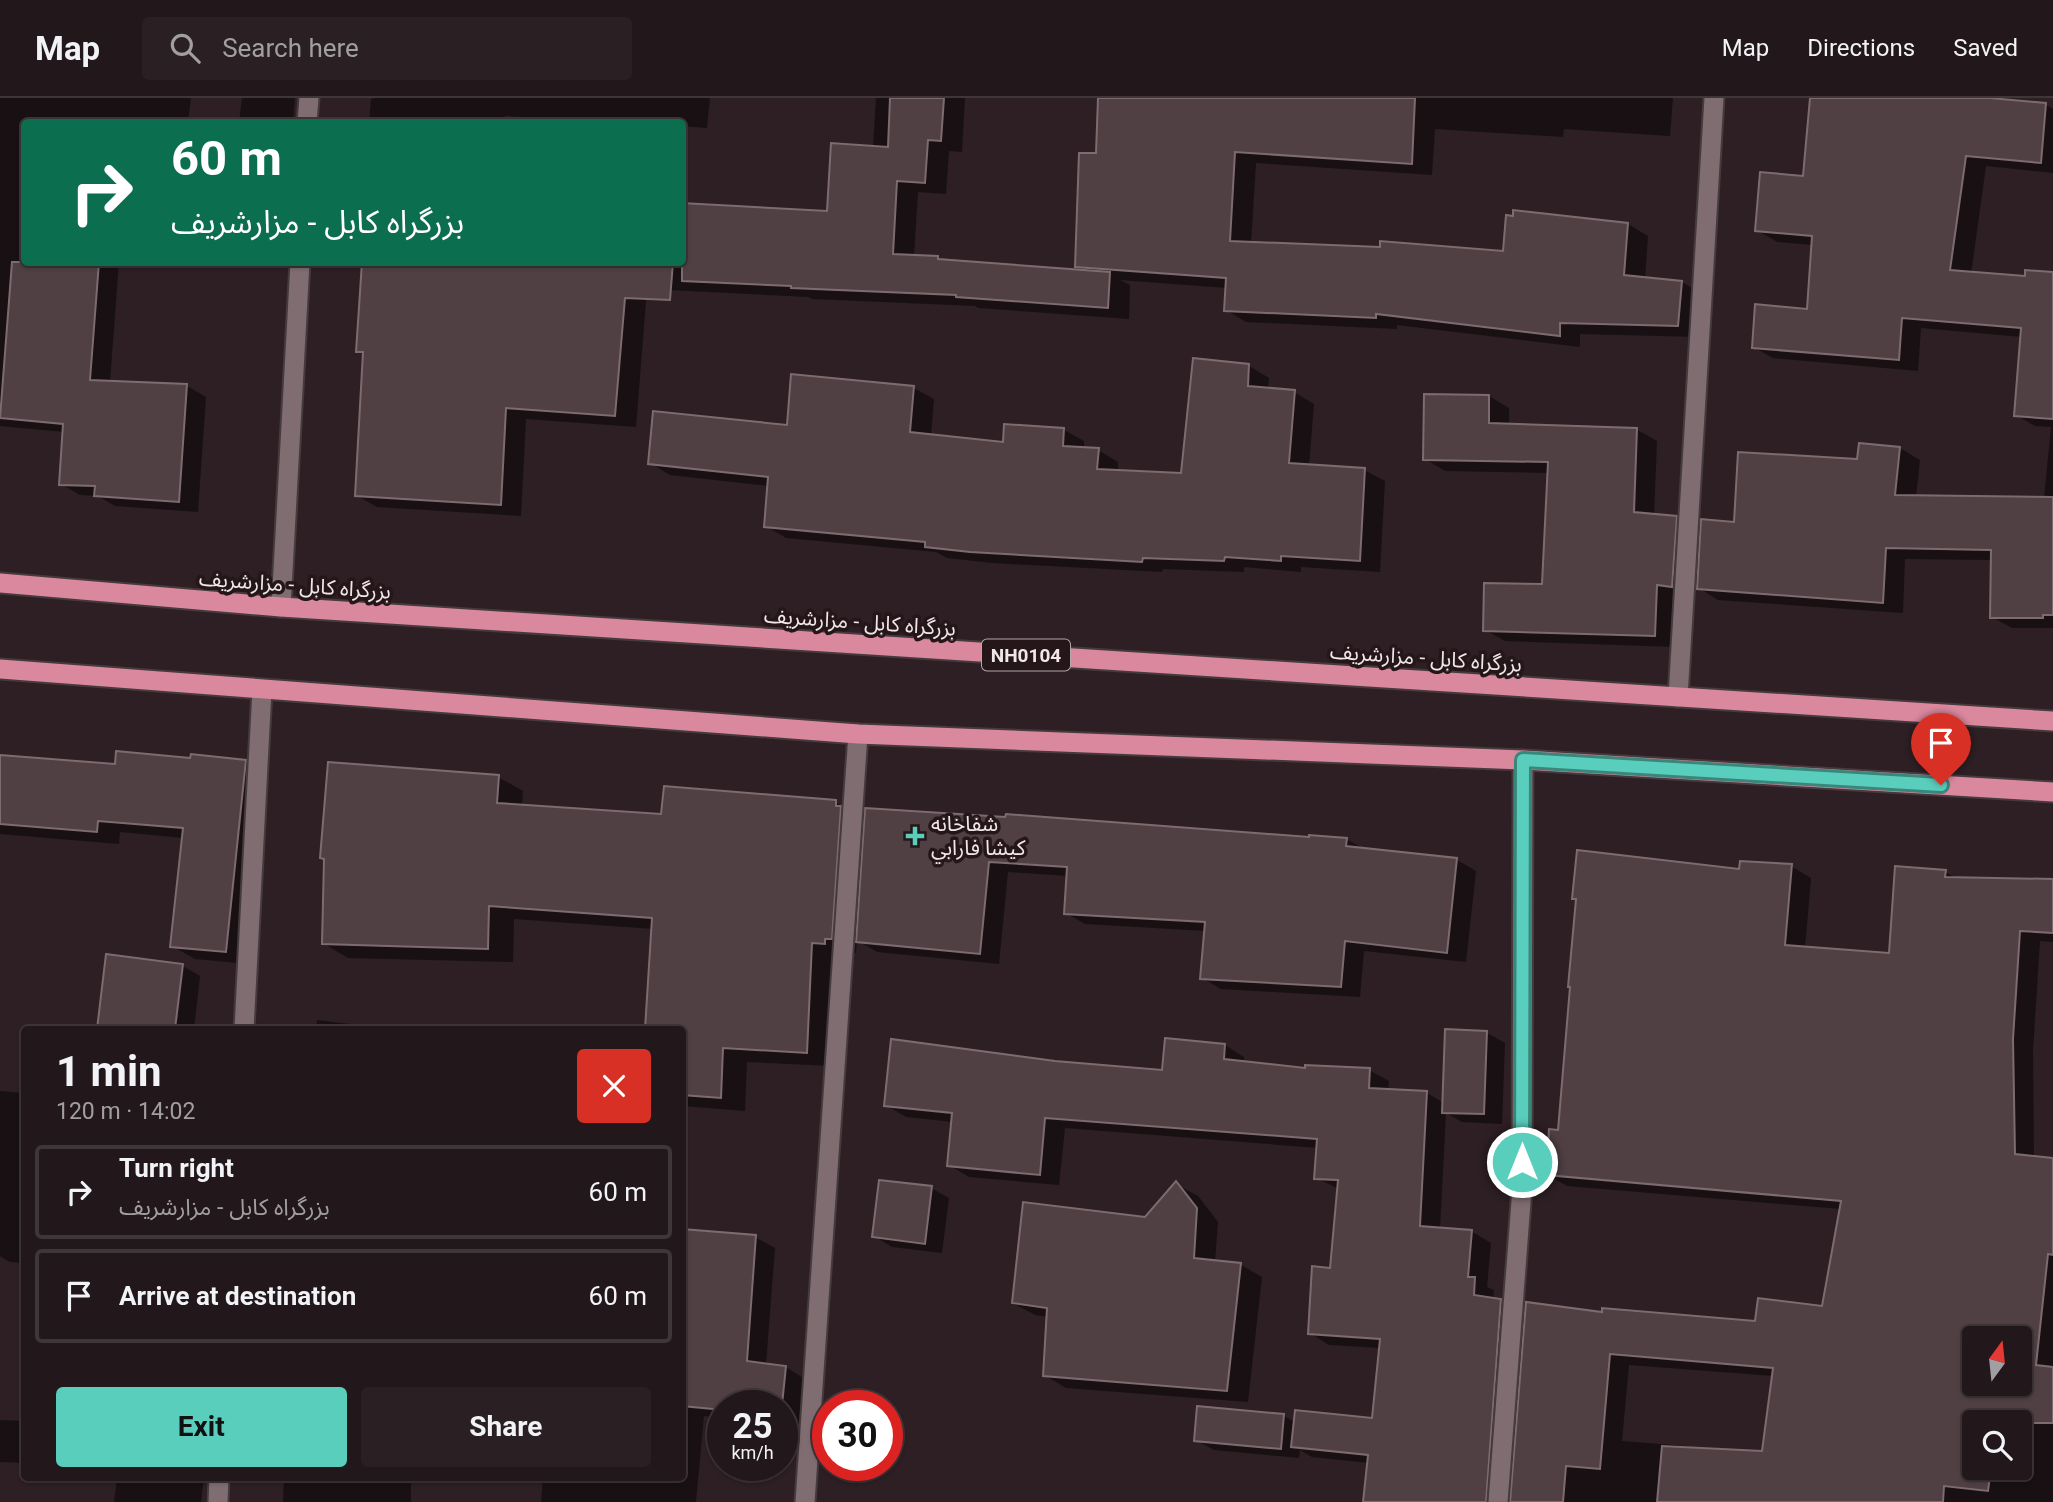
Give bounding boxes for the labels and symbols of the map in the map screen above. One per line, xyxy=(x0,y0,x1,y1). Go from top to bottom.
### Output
street label: بزرگراه کابل - مزارشریف xyxy=(198,566,392,604)
street label: بزرگراه کابل - مزارشریف xyxy=(763,603,957,641)
street label: بزرگراه کابل - مزارشریف xyxy=(1329,639,1523,677)
road number: NH0104 xyxy=(982,640,1070,670)
pin xyxy=(1911,713,1971,785)
place label: شفاخانه كيشا فارابي xyxy=(931,812,1026,864)
marker: شفاخانه كيشا فارابي xyxy=(905,826,925,846)
position arrow xyxy=(1485,1125,1559,1199)
north arrow xyxy=(1962,1326,2032,1396)
speed limit sign: 30 xyxy=(812,1390,903,1481)

